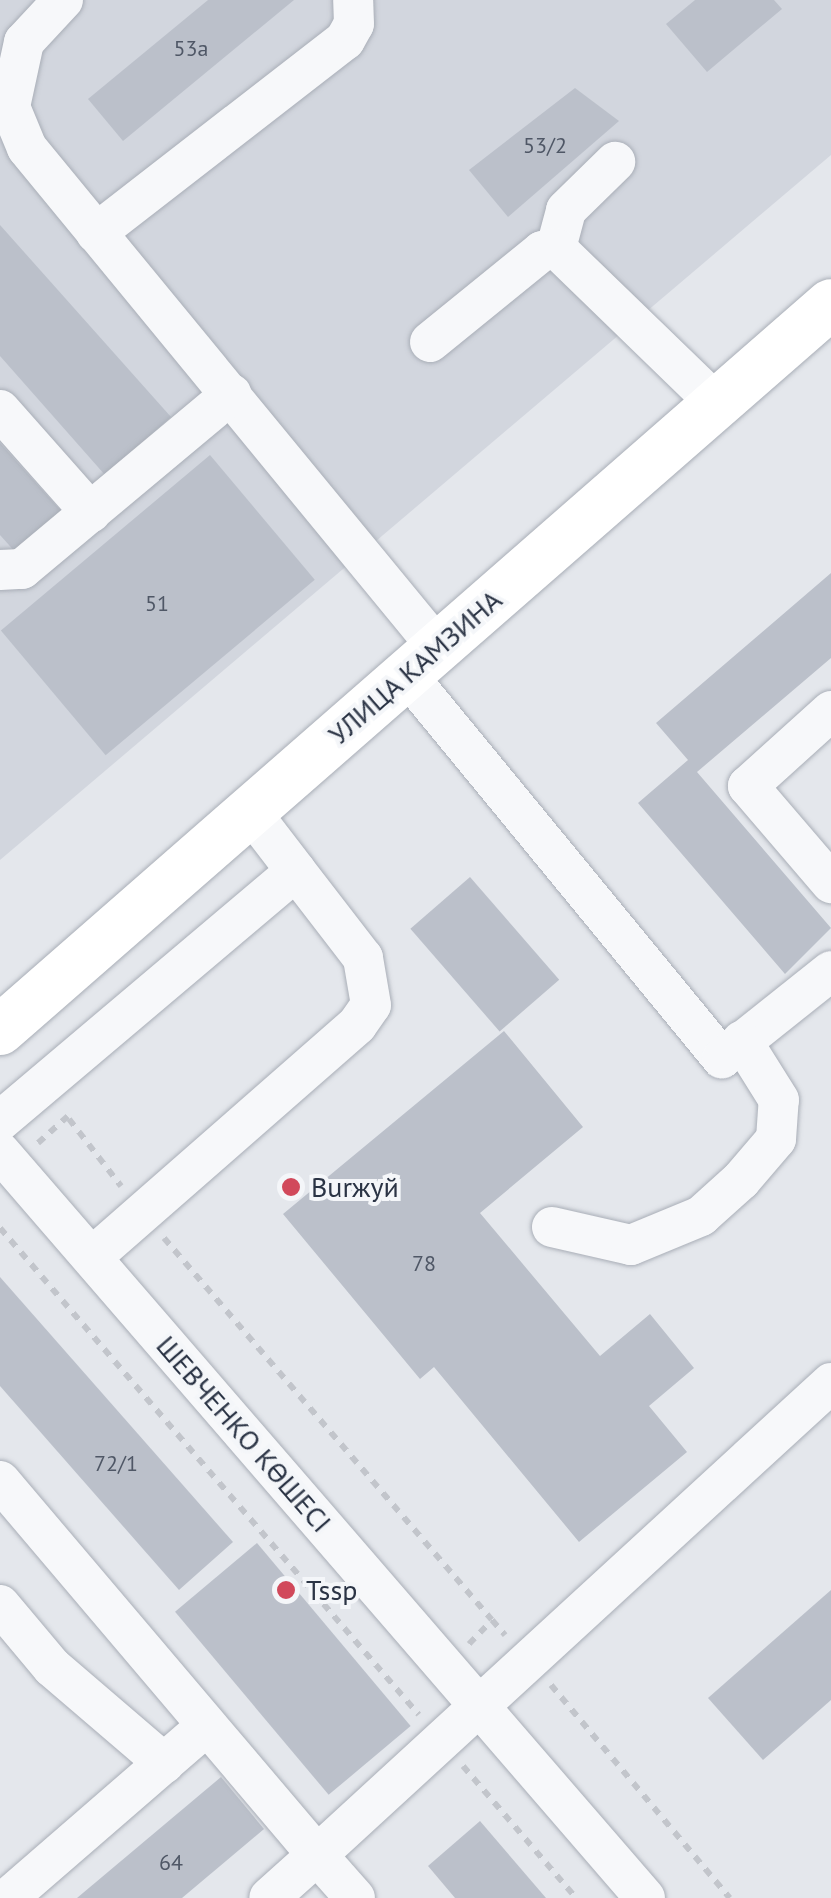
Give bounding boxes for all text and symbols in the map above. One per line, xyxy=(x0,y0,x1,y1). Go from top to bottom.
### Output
house number: 53а xyxy=(174,36,208,62)
house number: 53/2 xyxy=(523,133,567,159)
street label: УЛИЦА КАМЗИНА xyxy=(321,582,509,752)
house number: 51 xyxy=(145,591,169,617)
place label: Burжуй xyxy=(311,1170,399,1204)
marker: Burжуй xyxy=(280,1176,302,1198)
house number: 78 xyxy=(412,1251,436,1277)
street label: ШЕВЧЕНКО КӨШЕСІ xyxy=(150,1329,338,1539)
house number: 72/1 xyxy=(94,1451,138,1477)
place label: Tssp xyxy=(306,1573,357,1607)
marker: Tssp xyxy=(275,1579,297,1601)
house number: 64 xyxy=(159,1850,183,1876)

